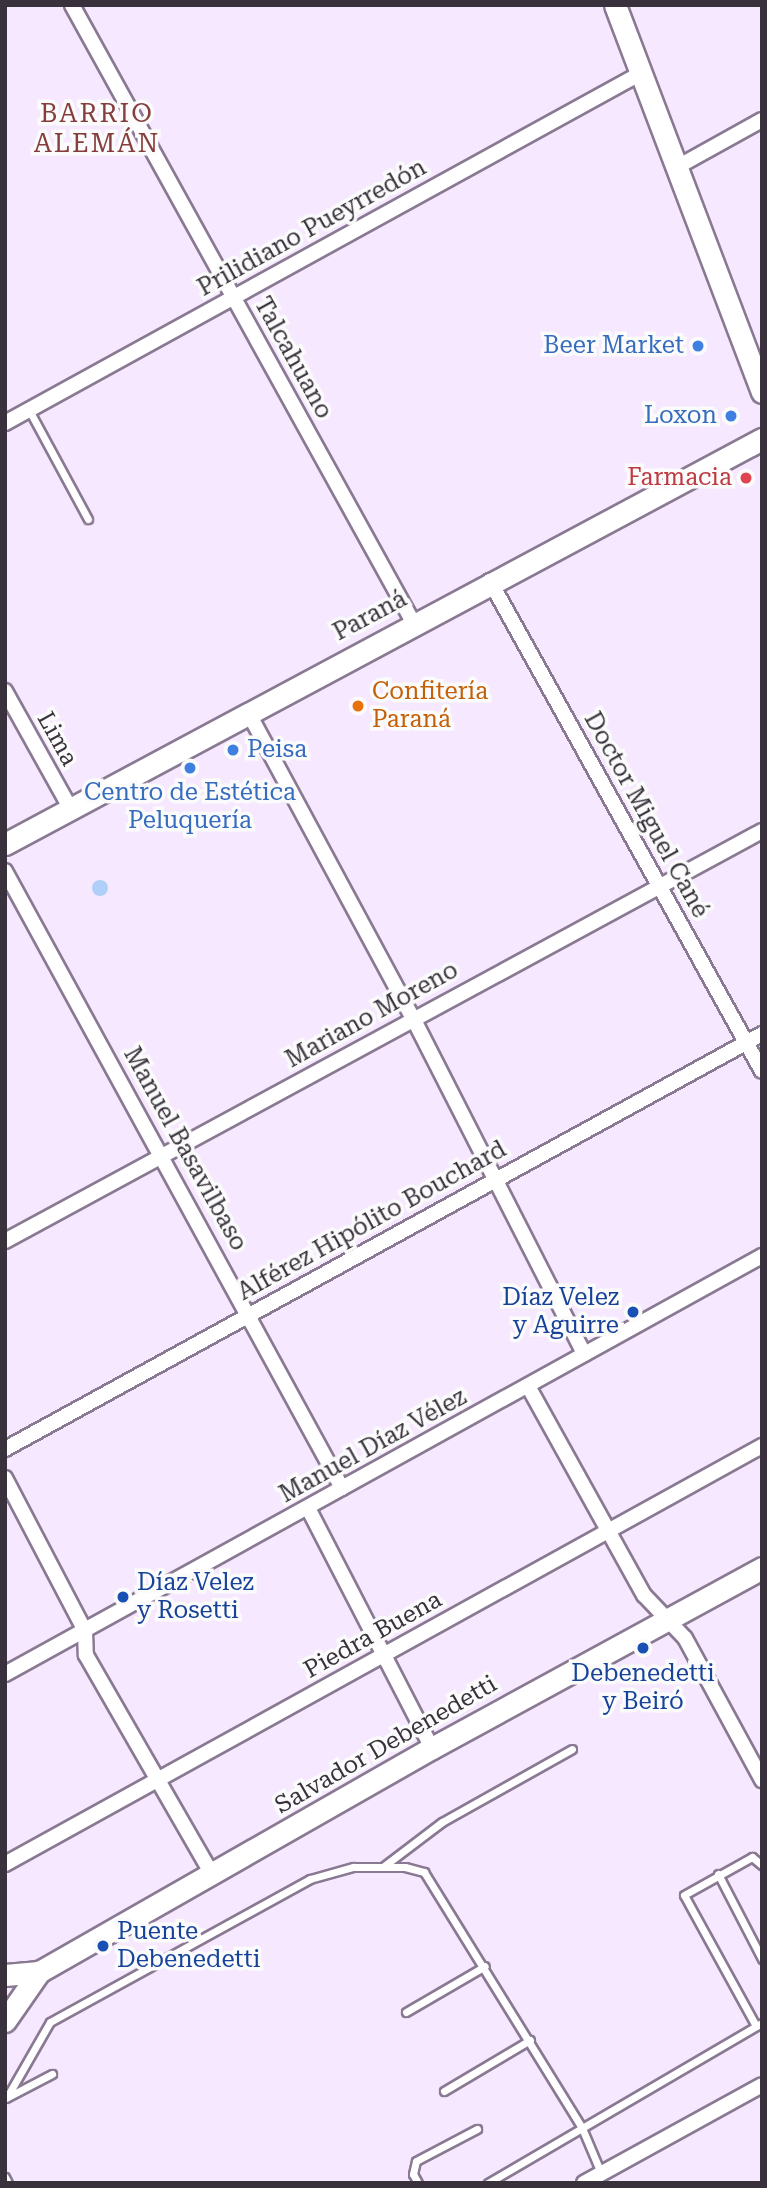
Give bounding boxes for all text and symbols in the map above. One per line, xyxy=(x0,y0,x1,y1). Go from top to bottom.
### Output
district label: BARRIO ALEMÁN xyxy=(34,98,160,160)
street label: Prilidiano Pueyrredón xyxy=(193,153,431,303)
street label: Talcahuano xyxy=(248,292,338,424)
place label: Beer Market xyxy=(543,332,684,360)
marker: Beer Market xyxy=(690,338,706,354)
place label: Loxon xyxy=(644,402,717,430)
marker: Loxon xyxy=(723,408,739,424)
place label: Farmacia xyxy=(627,464,732,492)
marker: Farmacia xyxy=(738,470,754,486)
street label: Paraná xyxy=(328,585,412,647)
place label: Confitería Paraná xyxy=(372,678,488,734)
marker: Confitería Paraná xyxy=(350,698,366,714)
street label: Lima xyxy=(30,707,84,771)
street label: Doctor Miguel Cané xyxy=(577,707,715,923)
place label: Peisa xyxy=(247,736,307,764)
marker: Peisa xyxy=(225,742,241,758)
marker: Centro de Estética Peluquería xyxy=(182,760,198,776)
place label: Centro de Estética Peluquería xyxy=(84,779,296,835)
street label: Mariano Moreno xyxy=(281,956,463,1074)
street label: Manuel Basavilbaso xyxy=(117,1042,253,1256)
street label: Alférez Hipólito Bouchard xyxy=(233,1135,511,1307)
place label: Díaz Velez y Aguirre xyxy=(502,1284,619,1340)
marker: Díaz Velez y Aguirre xyxy=(625,1304,641,1320)
street label: Manuel Díaz Vélez xyxy=(275,1383,471,1509)
place label: Díaz Velez y Rosetti xyxy=(137,1569,254,1625)
street label: Piedra Buena xyxy=(299,1585,447,1685)
marker: Díaz Velez y Rosetti xyxy=(115,1589,131,1605)
marker: Debenedetti y Beiró xyxy=(635,1640,651,1656)
place label: Debenedetti y Beiró xyxy=(571,1660,715,1716)
street label: Salvador Debenedetti xyxy=(270,1670,502,1820)
place label: Puente Debenedetti xyxy=(117,1918,260,1974)
marker: Puente Debenedetti xyxy=(95,1938,111,1954)

